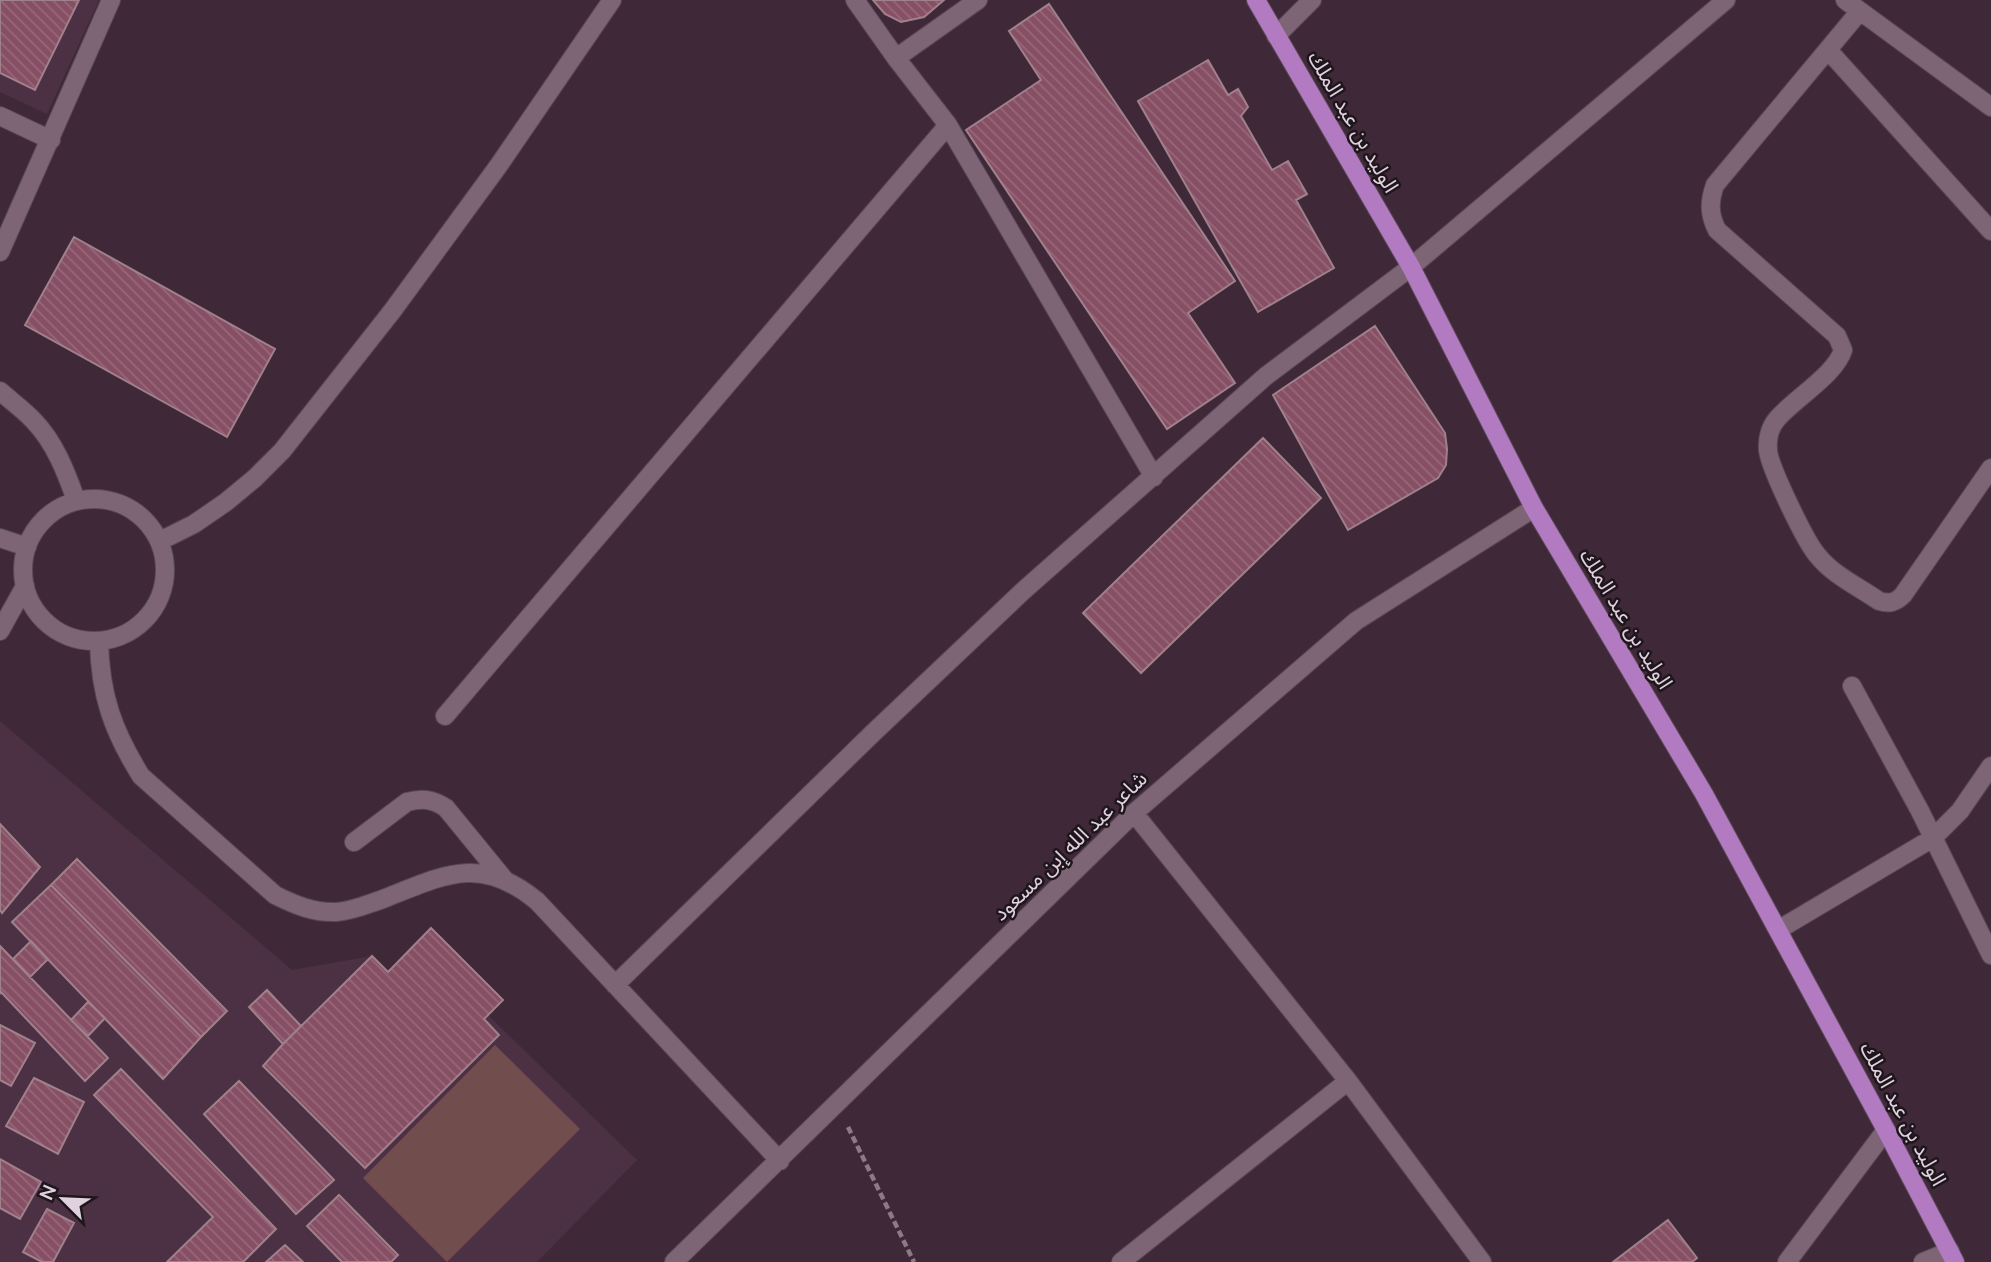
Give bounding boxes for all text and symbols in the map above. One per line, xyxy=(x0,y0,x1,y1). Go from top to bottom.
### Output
street label: الوليد بن عبد الملك xyxy=(1301,46,1405,198)
street label: الوليد بن عبد الملك xyxy=(1573,544,1679,694)
street label: شاعر عبد الله إبن مسعود xyxy=(987,765,1153,927)
street label: الوليد بن عبد الملك xyxy=(1853,1037,1953,1191)
north arrow xyxy=(28,1164,98,1234)
text: N xyxy=(34,1181,63,1204)

